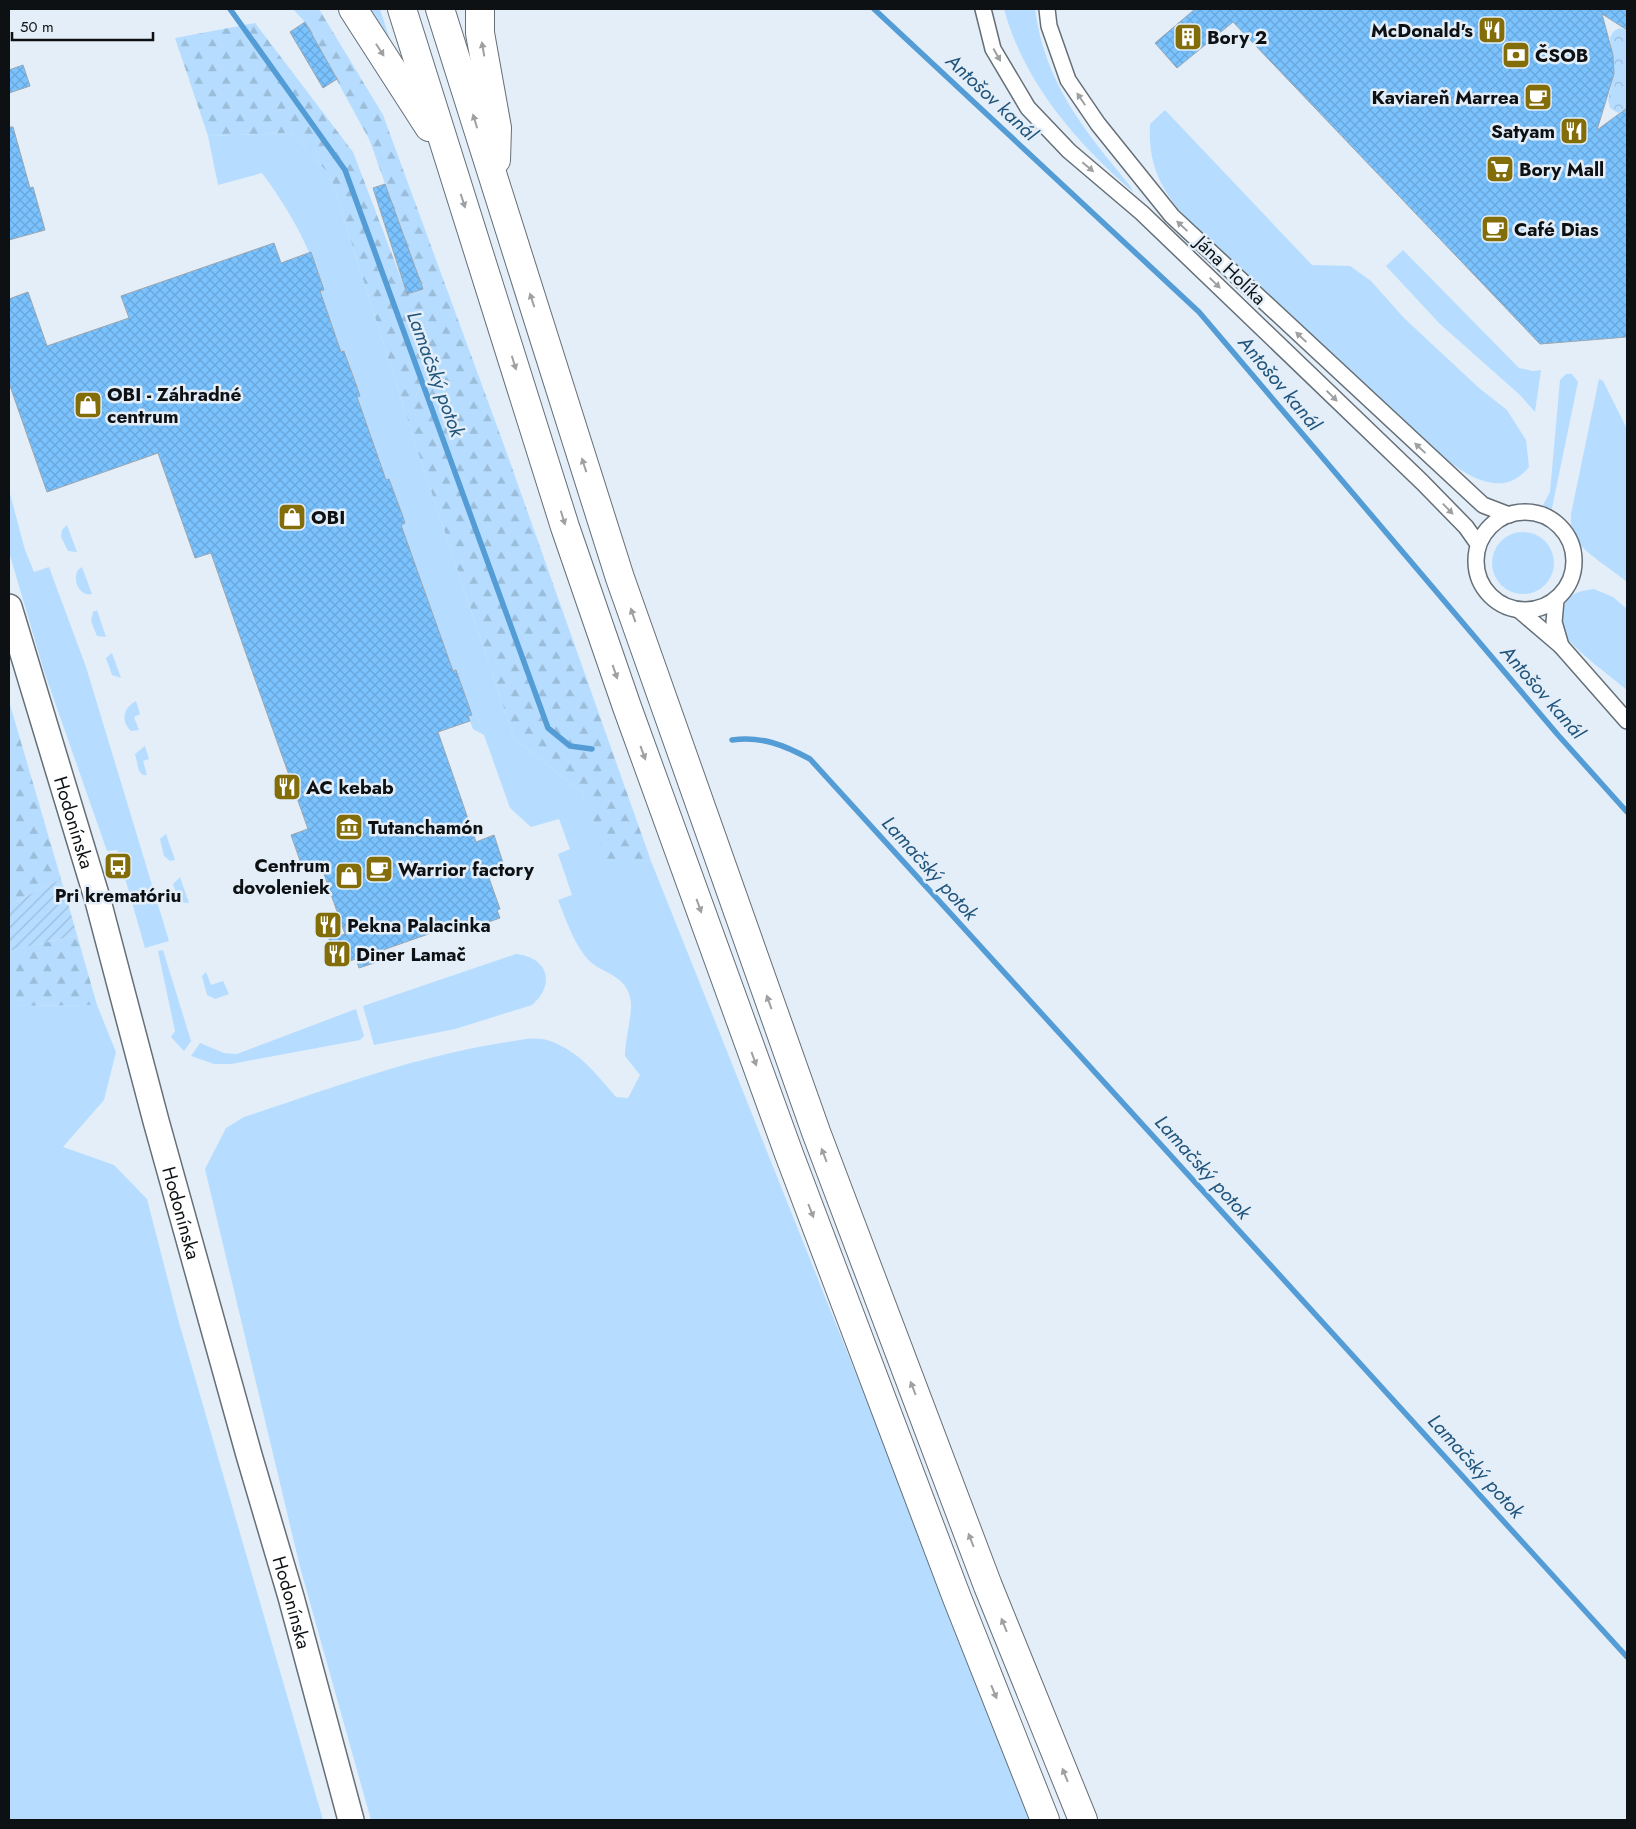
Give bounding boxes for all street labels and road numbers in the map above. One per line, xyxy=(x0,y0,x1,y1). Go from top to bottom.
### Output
street label: Jána Holíka xyxy=(1187,228,1272,311)
street label: Hodonínska xyxy=(47,773,100,872)
street label: Hodonínska xyxy=(155,1163,207,1262)
street label: Hodonínska xyxy=(266,1553,317,1652)

